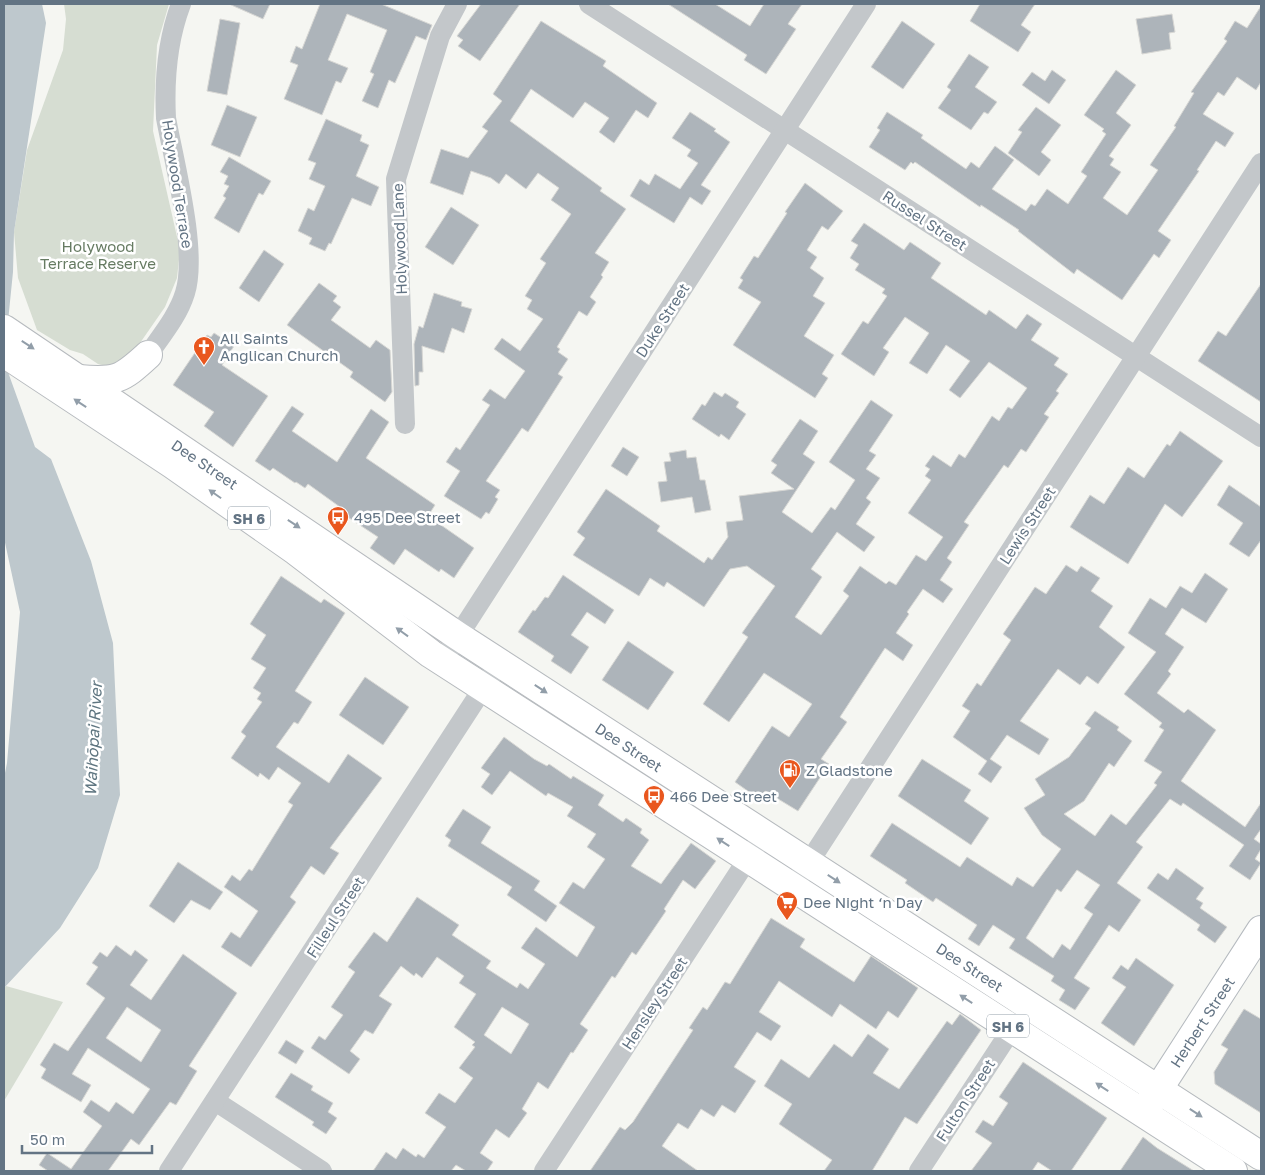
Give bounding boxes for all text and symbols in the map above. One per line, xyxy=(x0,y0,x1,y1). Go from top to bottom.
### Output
street label: Holywood Terrace xyxy=(159,118,197,250)
street label: Holywood Lane xyxy=(388,183,410,295)
street label: Russel Street xyxy=(880,186,970,254)
park label: Holywood Terrace Reserve xyxy=(40,237,156,272)
street label: Duke Street xyxy=(631,280,693,360)
place label: All Saints Anglican Church xyxy=(220,329,339,364)
church icon: All Saints Anglican Church xyxy=(192,335,216,366)
one-way arrow xyxy=(21,340,34,350)
one-way arrow xyxy=(74,399,87,408)
street label: Dee Street xyxy=(168,435,242,493)
street label: Lewis Street xyxy=(995,483,1059,567)
one-way arrow xyxy=(208,489,222,499)
bus stop icon: 495 Dee Street xyxy=(326,505,350,536)
road number: SH 6 xyxy=(228,506,270,530)
place label: 495 Dee Street xyxy=(354,508,461,526)
one-way arrow xyxy=(287,519,301,529)
one-way arrow xyxy=(396,627,409,638)
water label: Waihōpai River xyxy=(80,679,106,796)
one-way arrow xyxy=(534,685,547,694)
street label: Dee Street xyxy=(592,719,666,775)
fuel station icon: Z Gladstone xyxy=(778,758,802,789)
place label: Z Gladstone xyxy=(806,761,893,779)
bus stop icon: 466 Dee Street xyxy=(642,784,666,815)
place label: 466 Dee Street xyxy=(670,787,777,805)
one-way arrow xyxy=(716,837,729,847)
street label: Filleul Street xyxy=(302,873,368,961)
one-way arrow xyxy=(828,874,841,884)
supermarket icon: Dee Night ‘n Day xyxy=(775,890,799,921)
place label: Dee Night ‘n Day xyxy=(803,893,923,911)
street label: Dee Street xyxy=(933,939,1007,995)
street label: Hensley Street xyxy=(617,953,691,1053)
street label: Herbert Street xyxy=(1166,973,1238,1071)
one-way arrow xyxy=(959,994,972,1004)
road number: SH 6 xyxy=(987,1014,1029,1038)
street label: Fulton Street xyxy=(932,1055,998,1145)
one-way arrow xyxy=(1095,1082,1109,1092)
one-way arrow xyxy=(1189,1108,1202,1118)
scale bar xyxy=(22,1122,152,1154)
text: 50 m xyxy=(30,1130,65,1148)

